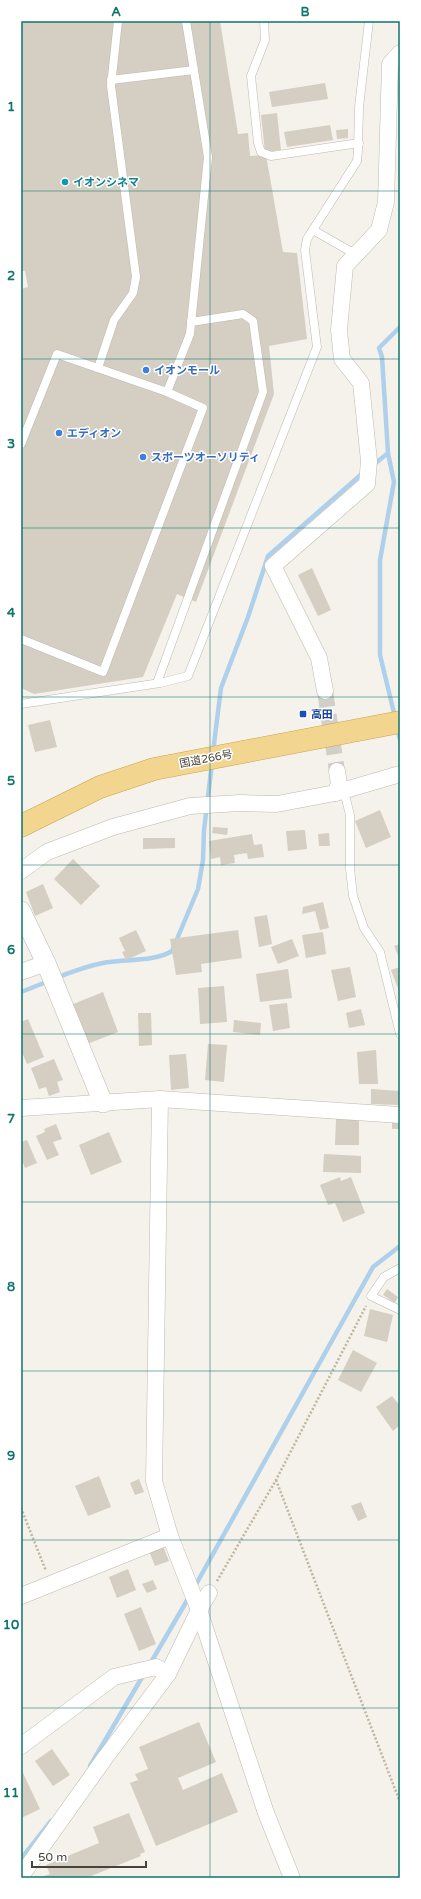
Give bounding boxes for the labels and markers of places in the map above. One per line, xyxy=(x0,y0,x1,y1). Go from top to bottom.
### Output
place label: イオンシネマ xyxy=(73,176,139,189)
marker: イオンシネマ xyxy=(60,177,70,187)
place label: イオンモール xyxy=(154,364,220,377)
marker: イオンモール xyxy=(141,365,151,375)
place label: エディオン xyxy=(67,427,121,440)
marker: エディオン xyxy=(54,428,64,438)
place label: スポーツオーソリティ xyxy=(151,451,260,464)
marker: スポーツオーソリティ xyxy=(138,452,148,462)
place label: 高田 xyxy=(311,708,333,721)
marker: 高田 xyxy=(298,709,308,719)

